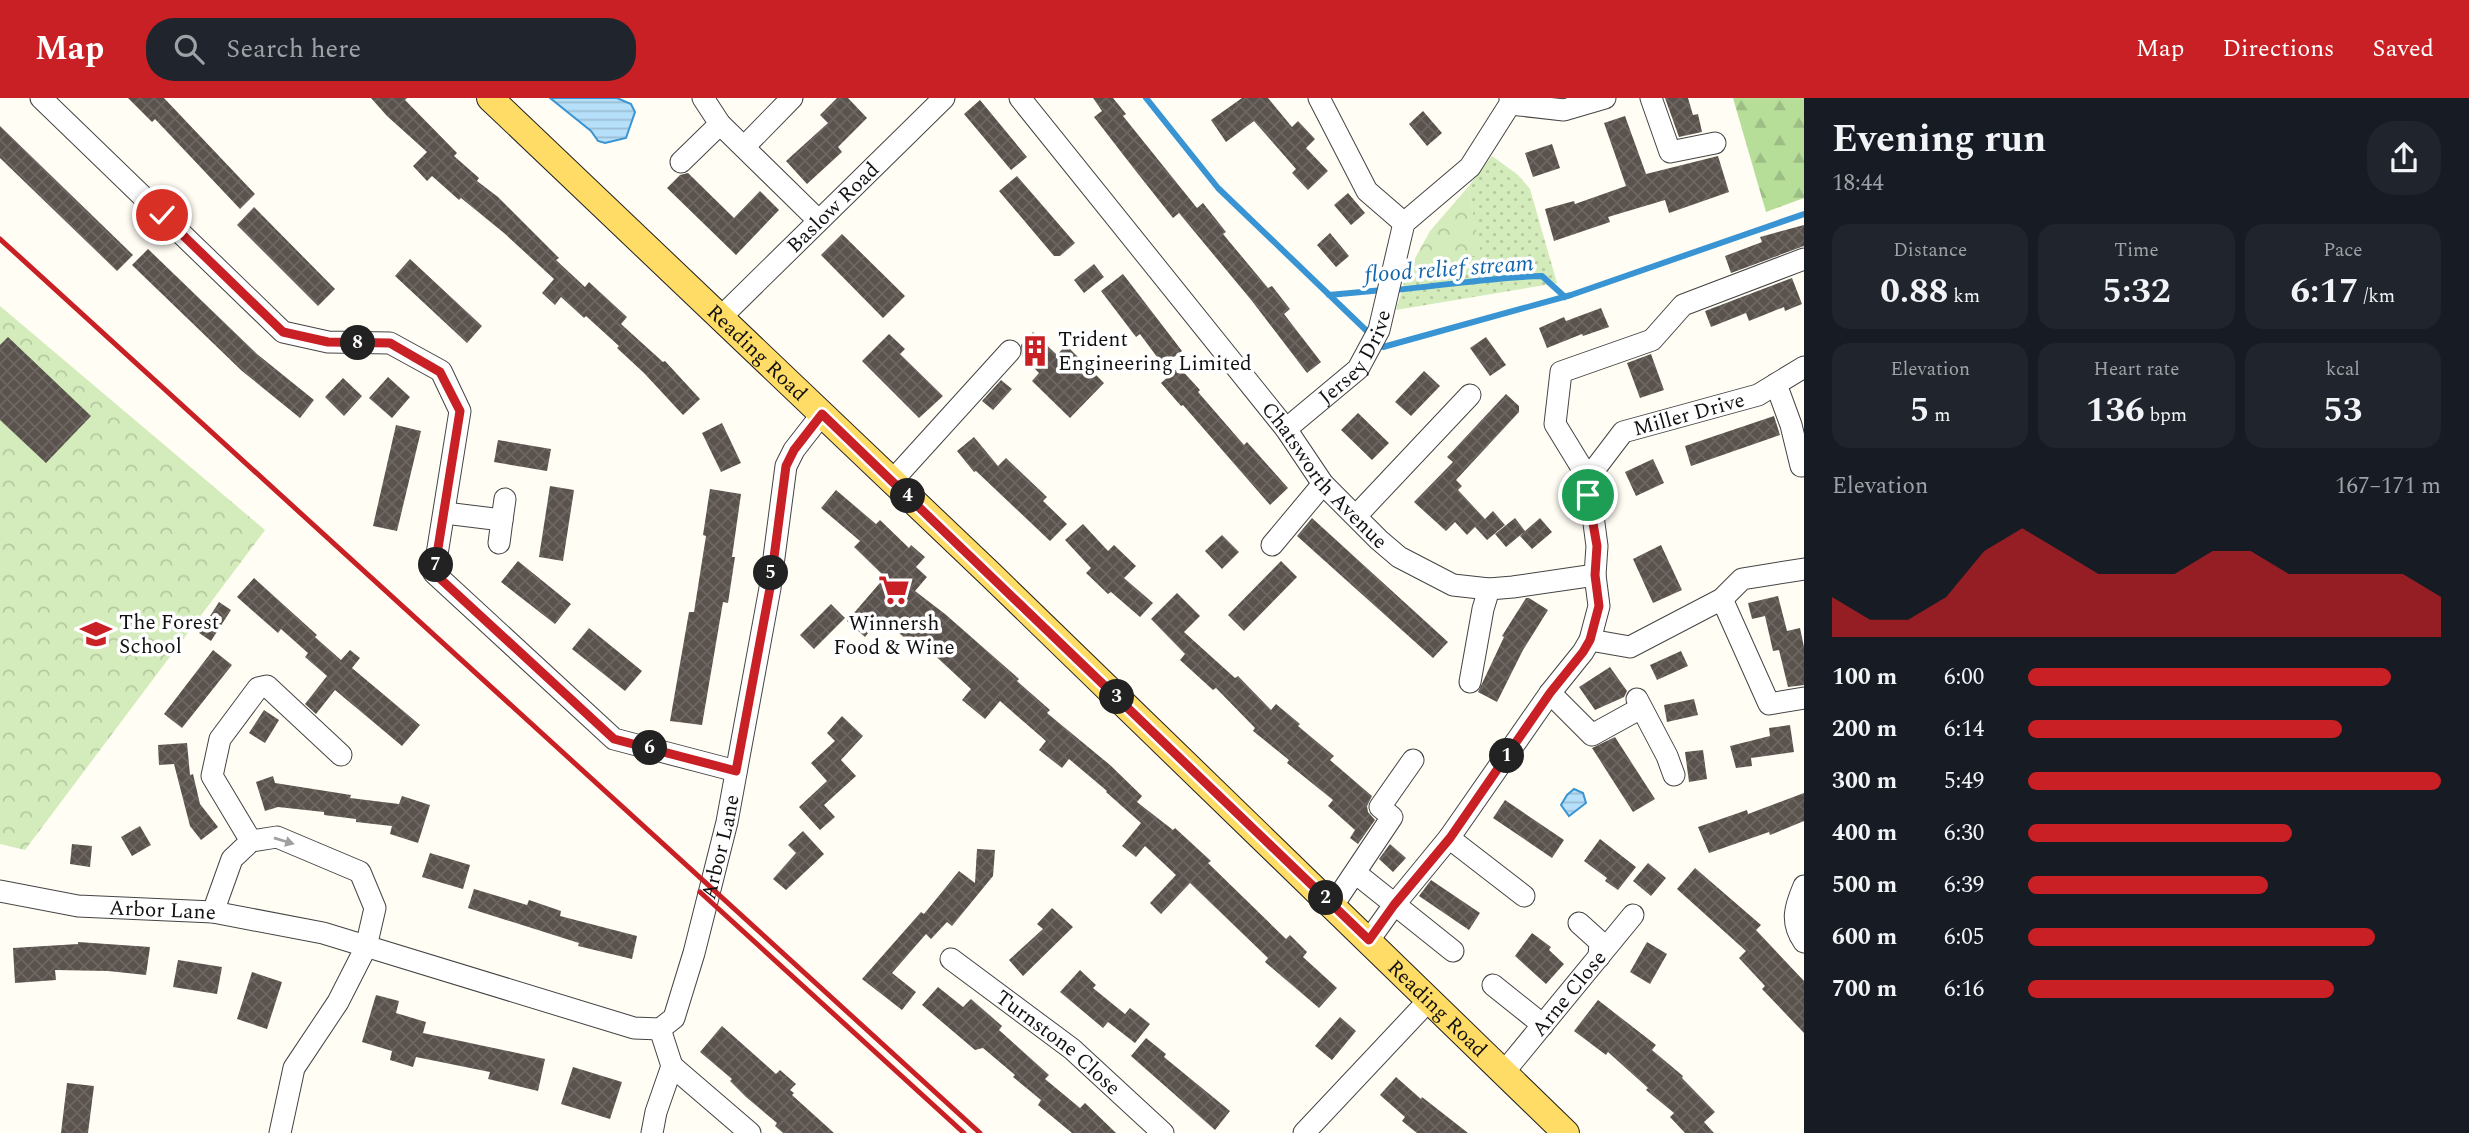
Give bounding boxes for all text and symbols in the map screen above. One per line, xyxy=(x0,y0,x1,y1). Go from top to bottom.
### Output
search box xyxy=(146,18,636,81)
text: Map xyxy=(35,24,104,74)
text: Search here xyxy=(226,29,361,69)
icon: search xyxy=(170,30,208,68)
text: Map xyxy=(2136,31,2184,67)
text: Directions xyxy=(2222,31,2334,67)
text: Saved xyxy=(2372,31,2434,67)
text: Evening run xyxy=(1832,111,2046,169)
button: share xyxy=(2367,121,2441,195)
street label: Baslow Road xyxy=(780,155,887,261)
text: 18:44 xyxy=(1832,166,1884,201)
pin xyxy=(132,185,192,245)
icon: check xyxy=(143,196,181,234)
text: Distance xyxy=(1893,236,1967,265)
text: Time xyxy=(2114,236,2159,265)
text: Pace xyxy=(2323,236,2362,265)
water label: flood relief stream xyxy=(1360,246,1535,293)
text: 0.88 xyxy=(1880,265,1948,318)
text: 5:32 xyxy=(2102,265,2171,318)
text: 6:17 xyxy=(2290,265,2359,318)
text: km xyxy=(1948,282,1980,311)
text: /km xyxy=(2359,282,2395,311)
street label: Reading Road xyxy=(699,297,814,409)
street label: Jersey Drive xyxy=(1312,307,1400,413)
place label: Trident Engineering Limited xyxy=(1058,324,1252,380)
pin: 8 xyxy=(340,326,376,360)
text: 8 xyxy=(352,328,363,357)
building icon: Trident Engineering Limited xyxy=(1018,334,1052,368)
text: Elevation xyxy=(1890,355,1970,384)
text: Heart rate xyxy=(2094,355,2179,384)
text: kcal xyxy=(2326,355,2360,384)
street label: Miller Drive xyxy=(1630,384,1748,445)
text: 5 xyxy=(1910,384,1929,437)
text: 136 xyxy=(2086,384,2145,437)
text: 53 xyxy=(2323,384,2362,437)
street label: Chatsworth Avenue xyxy=(1253,395,1394,557)
text: m xyxy=(1929,401,1951,430)
text: bpm xyxy=(2145,401,2187,430)
pin xyxy=(1558,465,1618,525)
text: Elevation xyxy=(1832,469,1928,504)
text: 167–171 m xyxy=(2335,469,2441,504)
icon: arrive xyxy=(1569,476,1607,514)
pin: 4 xyxy=(890,478,926,514)
text: 4 xyxy=(902,481,913,510)
pin: 7 xyxy=(418,547,453,582)
text: 7 xyxy=(430,550,441,579)
pin: 5 xyxy=(754,556,788,590)
text: 5 xyxy=(765,558,776,587)
supermarket icon: Winnersh Food & Wine xyxy=(877,573,911,607)
place label: The Forest School xyxy=(119,607,219,663)
place label: Winnersh Food & Wine xyxy=(833,608,955,664)
school or university icon: The Forest School xyxy=(79,617,113,651)
text: 100 m xyxy=(1832,660,1897,695)
text: 6:00 xyxy=(1944,660,1984,695)
pin: 3 xyxy=(1100,680,1134,714)
text: 3 xyxy=(1111,682,1122,711)
text: 200 m xyxy=(1832,712,1897,747)
text: 6:14 xyxy=(1944,712,1984,747)
pin: 6 xyxy=(632,730,668,766)
text: 6 xyxy=(644,733,655,762)
pin: 1 xyxy=(1490,738,1524,774)
text: 1 xyxy=(1501,741,1512,770)
text: 300 m xyxy=(1832,764,1897,799)
text: 5:49 xyxy=(1944,764,1984,799)
street label: Arbor Lane xyxy=(693,792,749,903)
text: 400 m xyxy=(1832,816,1897,851)
text: 6:30 xyxy=(1944,816,1984,851)
one-way arrow xyxy=(274,837,295,847)
text: 500 m xyxy=(1832,868,1897,903)
text: 6:39 xyxy=(1944,868,1984,903)
pin: 2 xyxy=(1308,880,1344,916)
text: 2 xyxy=(1320,883,1331,912)
street label: Arbor Lane xyxy=(108,892,217,929)
text: 600 m xyxy=(1832,920,1897,955)
text: 6:05 xyxy=(1944,920,1984,955)
street label: Arne Close xyxy=(1524,944,1615,1044)
street label: Reading Road xyxy=(1379,953,1494,1065)
text: 700 m xyxy=(1832,972,1897,1007)
text: 6:16 xyxy=(1944,972,1984,1007)
street label: Turnstone Close xyxy=(988,982,1128,1104)

